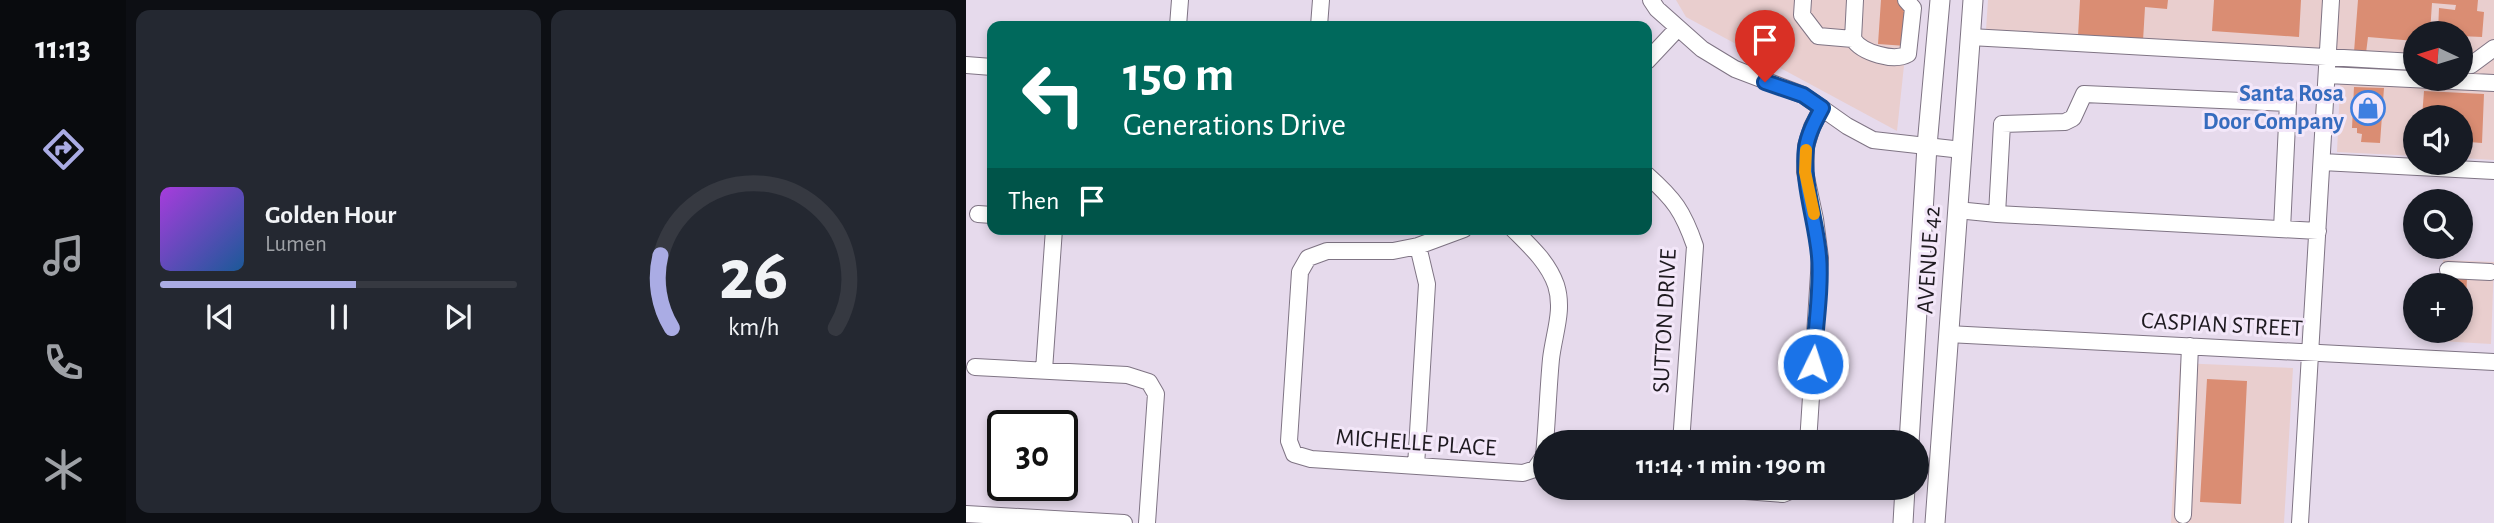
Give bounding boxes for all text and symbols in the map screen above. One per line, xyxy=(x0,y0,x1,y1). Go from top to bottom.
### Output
pin xyxy=(1735,10,1795,82)
icon: arrive xyxy=(1746,21,1784,59)
north arrow xyxy=(2403,21,2473,91)
map controls xyxy=(2403,21,2473,343)
text: 11:13 xyxy=(35,32,91,64)
icon: left xyxy=(1008,49,1099,140)
text: 150 m xyxy=(1123,51,1234,100)
place label: Santa Rosa Door Company xyxy=(2203,82,2344,134)
shop icon: Santa Rosa Door Company xyxy=(2349,89,2387,127)
button: sound xyxy=(2403,105,2473,175)
text: Generations Drive xyxy=(1123,109,1346,141)
icon: directions xyxy=(39,125,88,174)
icon: arrive xyxy=(1073,182,1111,220)
text: Then xyxy=(1008,188,1059,214)
button: search xyxy=(2403,189,2473,259)
text: Golden Hour xyxy=(265,202,396,228)
street label: AVENUE 42 xyxy=(1913,205,1945,315)
icon: music xyxy=(39,231,88,280)
text: Lumen xyxy=(265,233,327,256)
text: 26 xyxy=(719,240,788,313)
street label: SUTTON DRIVE xyxy=(1649,248,1681,394)
button: + xyxy=(2403,273,2473,343)
icon: previous xyxy=(201,298,239,336)
icon: pause xyxy=(320,298,358,336)
icon: next xyxy=(439,298,477,336)
street label: CASPIAN STREET xyxy=(2141,309,2304,341)
text: km/h xyxy=(728,314,779,339)
position arrow xyxy=(1776,327,1850,401)
icon: phone xyxy=(39,338,88,387)
speed limit sign: 30 xyxy=(987,410,1078,501)
street label: MICHELLE PLACE xyxy=(1335,425,1498,461)
icon: climate xyxy=(39,445,88,494)
text: 11:14 · 1 min · 190 m xyxy=(1636,452,1826,478)

